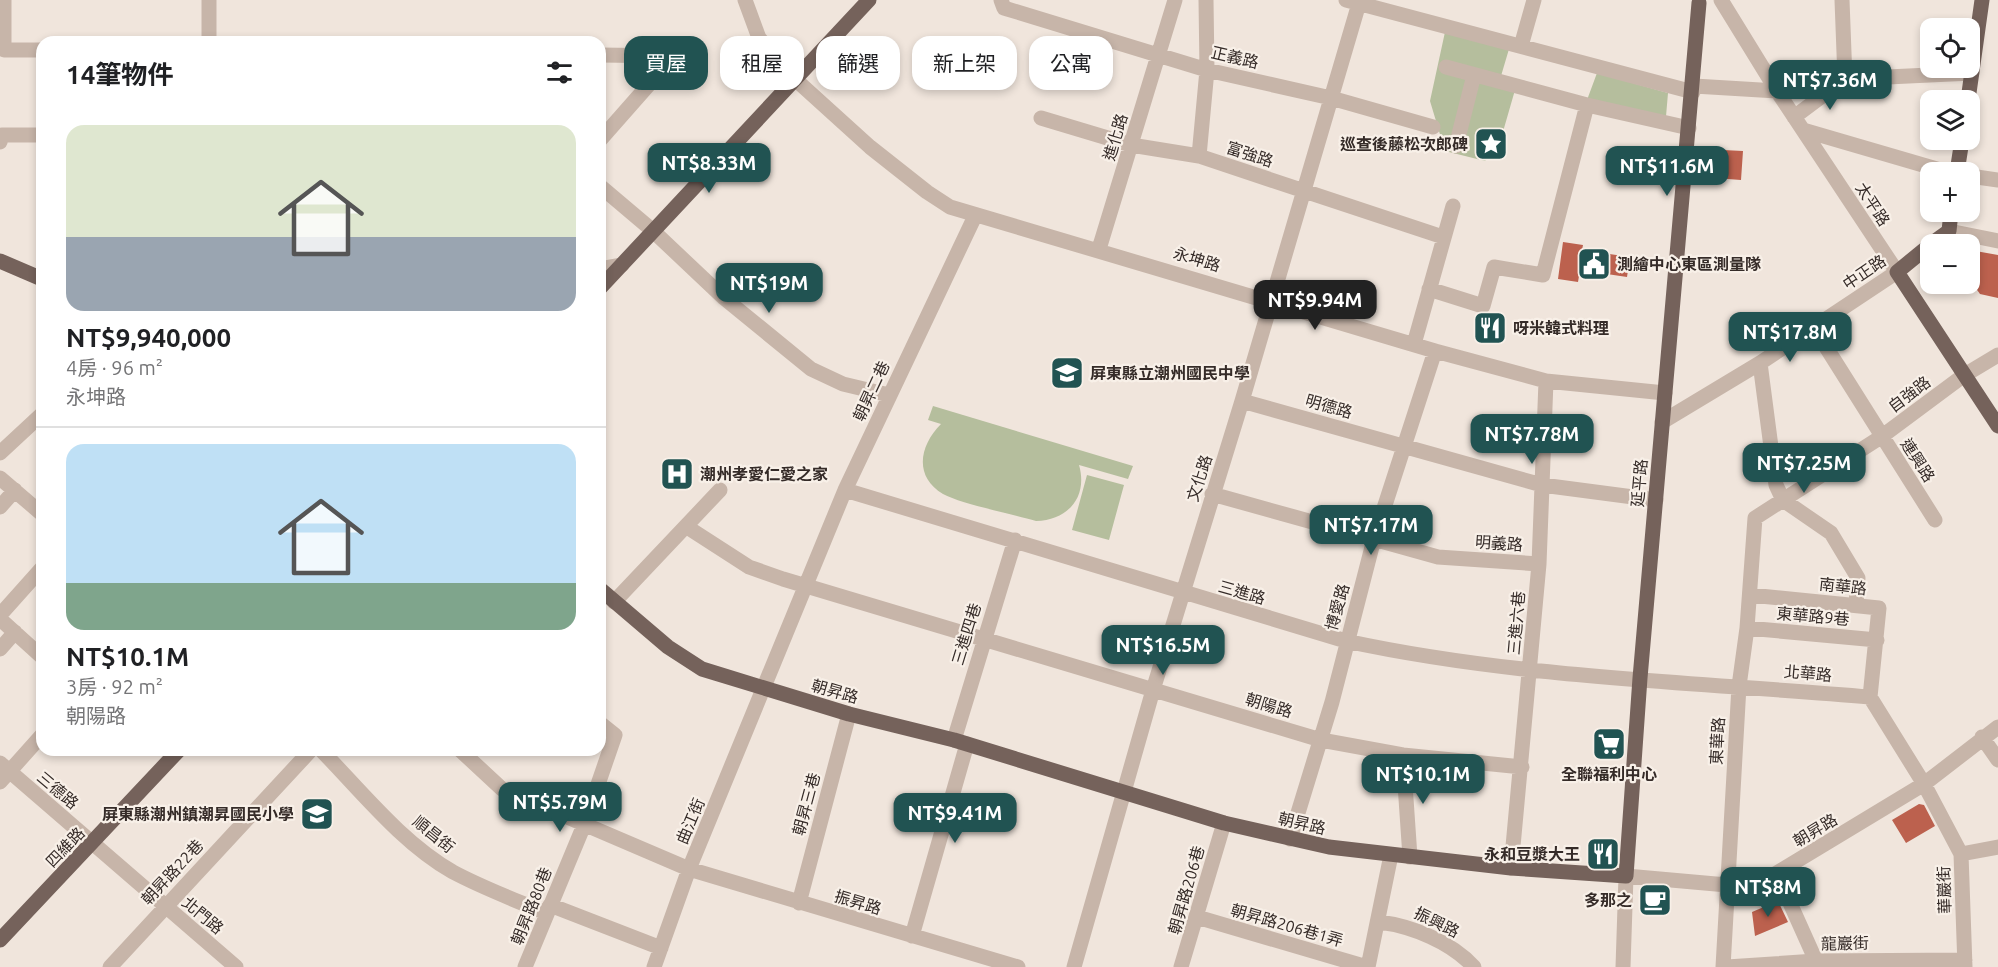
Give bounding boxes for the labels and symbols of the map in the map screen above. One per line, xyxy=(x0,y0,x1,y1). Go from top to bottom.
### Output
street label: 正義路 xyxy=(1210,43,1260,71)
pin: NT$7.36M xyxy=(1768,60,1892,111)
street label: 進化路 xyxy=(1099,111,1131,163)
place icon: 巡查後藤松次郎碑 xyxy=(1473,126,1509,162)
place label: 巡查後藤松次郎碑 xyxy=(1340,135,1468,153)
street label: 富強路 xyxy=(1224,138,1276,170)
pin: NT$8.33M xyxy=(647,143,771,194)
pin: NT$11.6M xyxy=(1605,146,1729,197)
street label: 太平路 xyxy=(1852,179,1894,229)
street label: 永坤路 xyxy=(1171,243,1223,275)
public building icon: 測繪中心東區測量隊 xyxy=(1576,246,1612,282)
street label: 中正路 xyxy=(1839,251,1889,293)
place label: 測繪中心東區測量隊 xyxy=(1617,255,1761,273)
pin: NT$19M xyxy=(720,263,818,314)
pin: NT$9.94M xyxy=(1253,280,1377,331)
restaurant icon: 呀米韓式料理 xyxy=(1472,310,1508,346)
pin: NT$17.8M xyxy=(1728,312,1852,363)
place label: 呀米韓式料理 xyxy=(1513,319,1609,337)
school or university icon: 屏東縣立潮州國民中學 xyxy=(1049,355,1085,391)
street label: 朝昇二巷 xyxy=(849,358,893,424)
place label: 屏東縣立潮州國民中學 xyxy=(1090,364,1250,382)
street label: 自強路 xyxy=(1884,372,1934,416)
street label: 明德路 xyxy=(1303,391,1355,421)
pin: NT$7.78M xyxy=(1470,414,1594,465)
street label: 連興路 xyxy=(1897,435,1939,485)
pin: NT$7.25M xyxy=(1742,443,1866,494)
street label: 文化路 xyxy=(1183,452,1215,504)
hospital icon: 潮州孝愛仁愛之家 xyxy=(659,456,695,492)
street label: 延平路 xyxy=(1628,458,1650,508)
place label: 潮州孝愛仁愛之家 xyxy=(700,465,828,483)
pin: NT$7.17M xyxy=(1309,505,1433,556)
street label: 明義路 xyxy=(1474,532,1524,554)
street label: 南華路 xyxy=(1818,575,1868,597)
street label: 三進路 xyxy=(1216,577,1268,607)
street label: 博愛路 xyxy=(1322,581,1352,633)
street label: 三進六巷 xyxy=(1504,590,1528,656)
street label: 三進四巷 xyxy=(948,601,984,667)
street label: 東華路9巷 xyxy=(1776,604,1850,628)
pin: NT$16.5M xyxy=(1101,625,1225,676)
street label: 北華路 xyxy=(1783,662,1833,684)
street label: 朝昇路 xyxy=(809,676,861,706)
street label: 朝陽路 xyxy=(1243,689,1295,721)
street label: 東華路 xyxy=(1707,717,1727,765)
supermarket icon: 全聯福利中心 xyxy=(1591,726,1627,762)
pin: NT$10.1M xyxy=(1361,754,1485,805)
place label: 全聯福利中心 xyxy=(1561,765,1657,783)
street label: 三德路 xyxy=(34,768,82,812)
street label: 朝昇三巷 xyxy=(789,771,823,837)
pin: NT$5.79M xyxy=(498,782,622,833)
pin: NT$9.41M xyxy=(893,793,1017,844)
street label: 曲江街 xyxy=(672,795,708,847)
school or university icon: 屏東縣潮州鎮潮昇國民小學 xyxy=(299,796,335,832)
place label: 屏東縣潮州鎮潮昇國民小學 xyxy=(102,805,294,823)
street label: 朝昇路 xyxy=(1277,809,1327,837)
street label: 朝昇路 xyxy=(1790,810,1840,850)
street label: 順昌街 xyxy=(410,812,458,856)
street label: 四維路 xyxy=(42,823,88,871)
street label: 朝昇路22巷 xyxy=(137,836,207,908)
restaurant icon: 永和豆漿大王 xyxy=(1585,836,1621,872)
street label: 朝昇路206巷 xyxy=(1165,844,1207,936)
place label: 永和豆漿大王 xyxy=(1484,845,1580,863)
street label: 朝昇路80巷 xyxy=(507,865,555,947)
street label: 華巖街 xyxy=(1934,866,1954,914)
pin: NT$8M xyxy=(1726,867,1810,918)
cafe icon: 多那之 xyxy=(1637,882,1673,918)
street label: 振昇路 xyxy=(832,886,884,918)
place label: 多那之 xyxy=(1584,891,1632,909)
street label: 北門路 xyxy=(179,893,227,937)
street label: 朝昇路206巷1弄 xyxy=(1229,900,1345,950)
street label: 振興路 xyxy=(1411,903,1463,941)
street label: 龍巖街 xyxy=(1821,934,1869,952)

